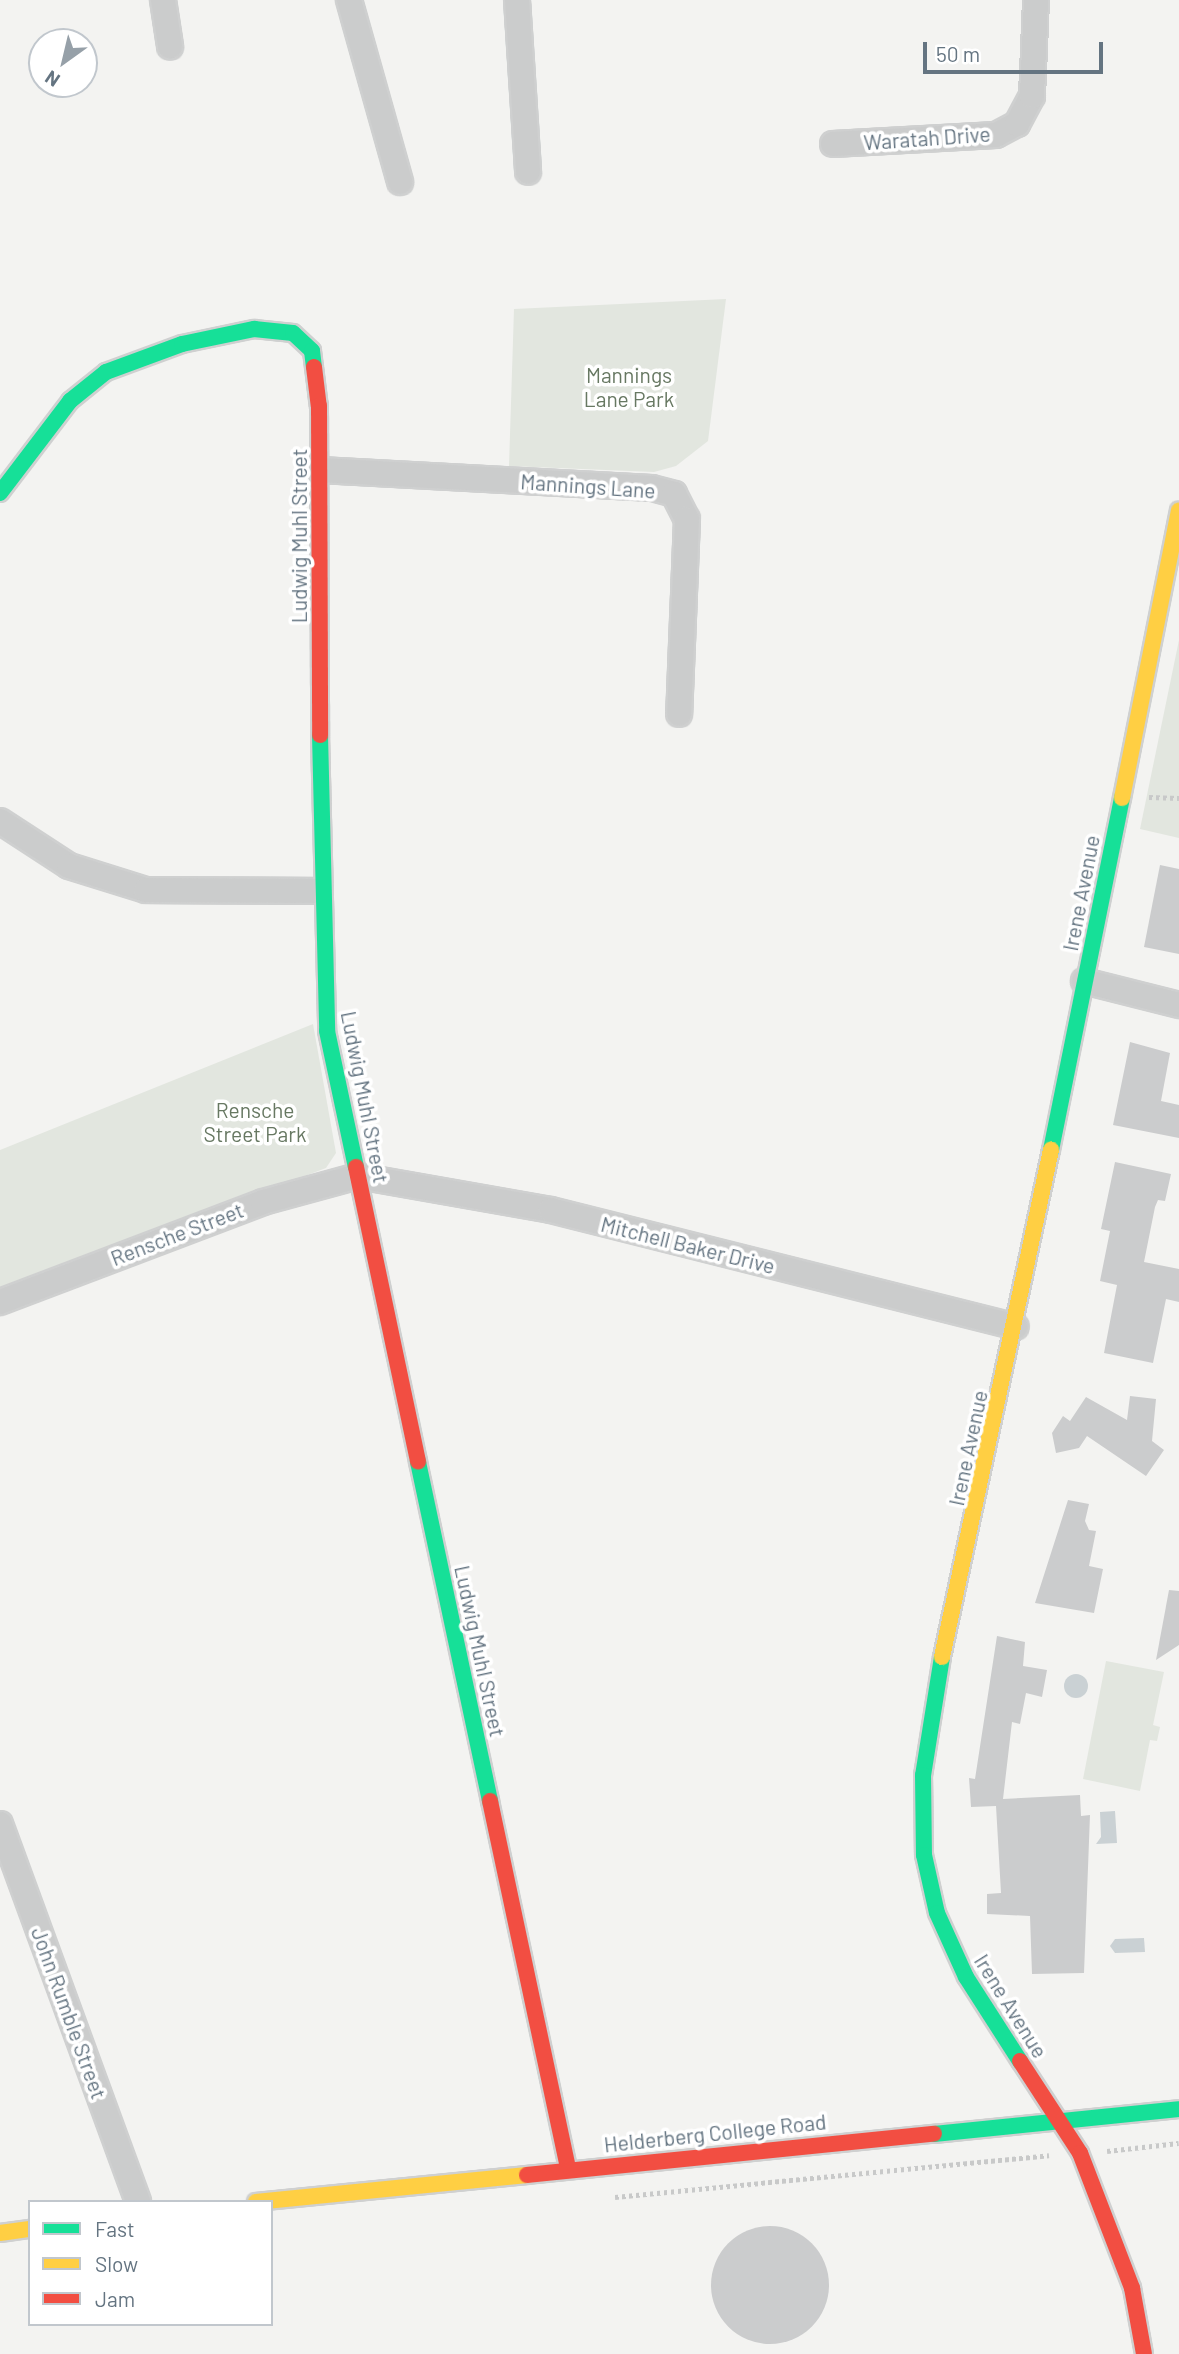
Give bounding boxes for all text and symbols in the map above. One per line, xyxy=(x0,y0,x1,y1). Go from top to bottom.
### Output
north arrow xyxy=(28,28,98,98)
scale bar xyxy=(927,28,1107,72)
text: 50 m xyxy=(936,41,980,66)
text: N xyxy=(40,66,64,92)
street label: Waratah Drive xyxy=(863,121,991,155)
park label: Mannings Lane Park xyxy=(584,362,674,412)
street label: Ludwig Muhl Street xyxy=(286,449,312,623)
street label: Mannings Lane xyxy=(520,469,656,503)
street label: Irene Avenue xyxy=(1057,833,1105,953)
street label: Ludwig Muhl Street xyxy=(336,1009,394,1185)
park label: Rensche Street Park xyxy=(204,1097,306,1147)
street label: Rensche Street xyxy=(107,1197,247,1271)
street label: Mitchell Baker Drive xyxy=(598,1211,778,1279)
street label: Irene Avenue xyxy=(943,1388,993,1508)
street label: Ludwig Muhl Street xyxy=(450,1563,510,1739)
street label: John Rumble Street xyxy=(26,1924,112,2102)
street label: Irene Avenue xyxy=(969,1950,1053,2062)
street label: Helderberg College Road xyxy=(603,2109,827,2157)
legend xyxy=(28,2200,273,2326)
text: Fast xyxy=(95,2216,135,2241)
text: Slow xyxy=(95,2251,138,2276)
text: Jam xyxy=(95,2286,135,2311)

